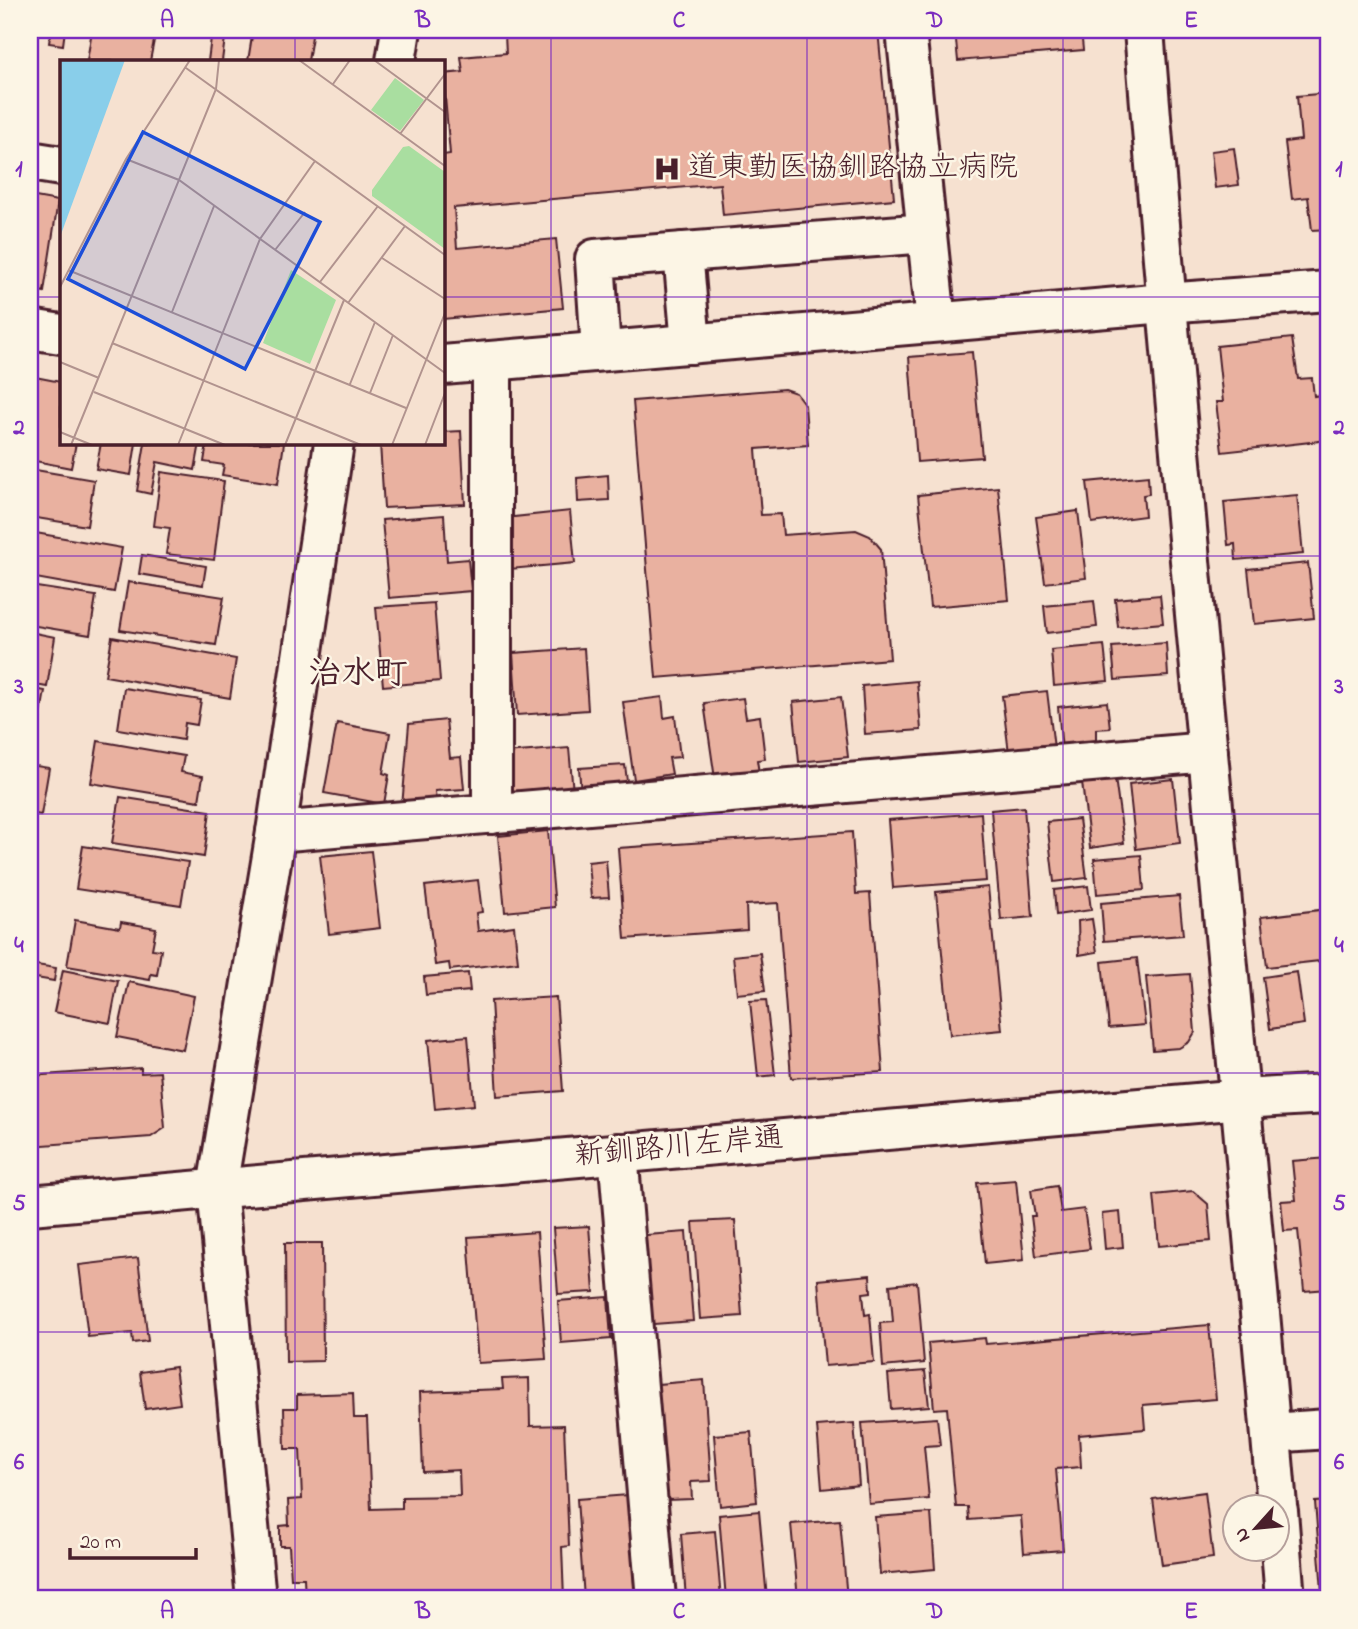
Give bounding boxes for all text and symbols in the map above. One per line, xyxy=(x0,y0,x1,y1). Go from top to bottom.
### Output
text: A xyxy=(160,5,174,38)
text: B xyxy=(414,5,431,38)
text: C xyxy=(673,5,686,38)
text: D xyxy=(926,5,943,38)
text: E xyxy=(1184,5,1198,38)
inset map xyxy=(60,60,444,444)
place label: 道東勤医協釧路協立病院 xyxy=(688,147,1018,191)
text: 1 xyxy=(15,154,23,187)
hospital icon: 道東勤医協釧路協立病院 xyxy=(652,154,682,184)
text: 1 xyxy=(1335,154,1343,187)
text: 2 xyxy=(12,412,25,445)
text: 2 xyxy=(1332,412,1345,445)
district label: 治水町 xyxy=(309,651,408,699)
text: 3 xyxy=(13,671,24,704)
text: 3 xyxy=(1333,671,1344,704)
text: 4 xyxy=(14,930,24,963)
text: 4 xyxy=(1334,930,1344,963)
street label: 新釧路川左岸通 xyxy=(572,1117,786,1179)
text: 5 xyxy=(12,1188,26,1221)
text: 5 xyxy=(1332,1188,1346,1221)
text: 6 xyxy=(14,1447,25,1480)
text: 6 xyxy=(1334,1447,1345,1480)
north arrow xyxy=(1222,1492,1292,1562)
scale bar xyxy=(70,1517,196,1561)
text: N xyxy=(1228,1523,1258,1546)
text: 20 m xyxy=(80,1528,121,1558)
text: A xyxy=(160,1596,174,1629)
text: B xyxy=(414,1596,431,1629)
text: C xyxy=(673,1596,686,1629)
text: D xyxy=(926,1596,943,1629)
text: E xyxy=(1184,1596,1198,1629)

